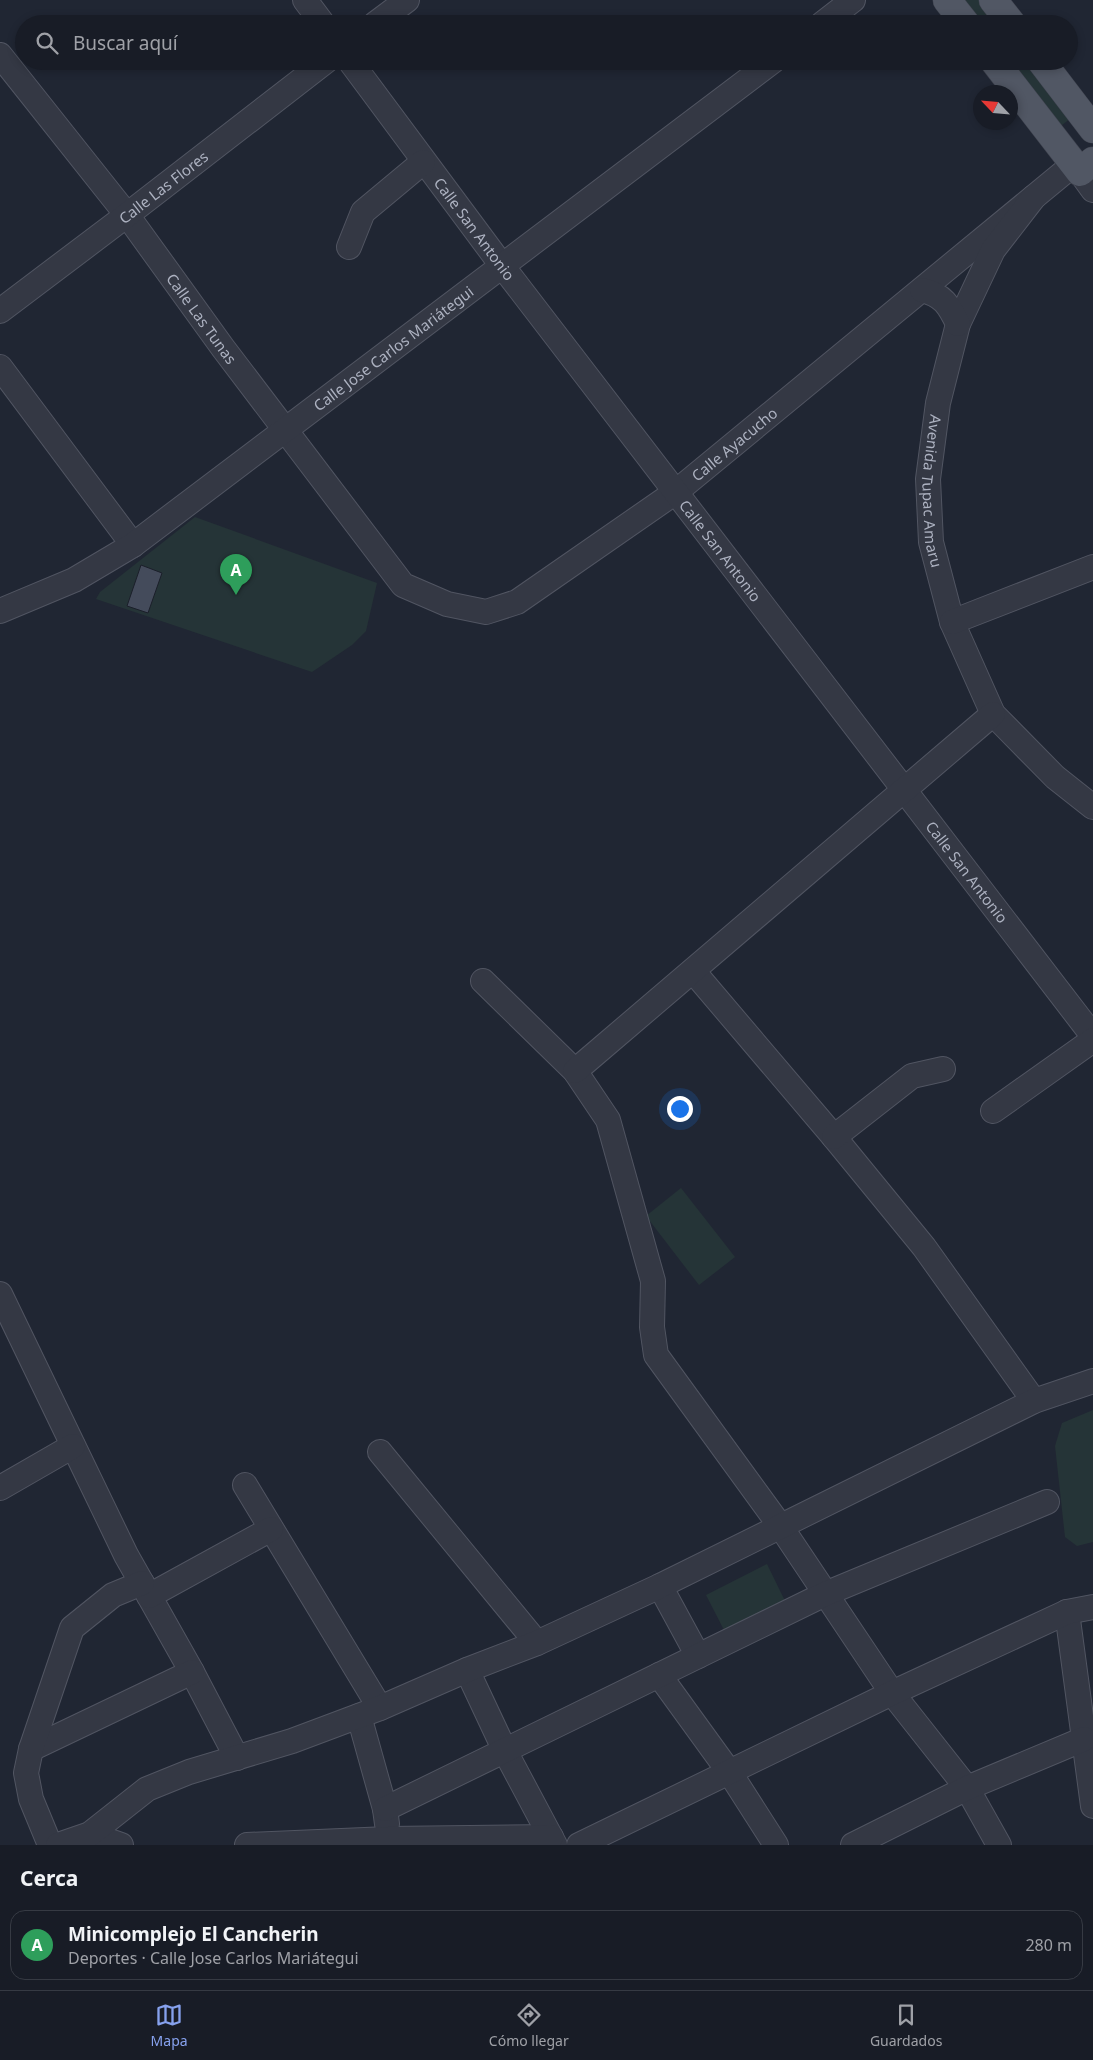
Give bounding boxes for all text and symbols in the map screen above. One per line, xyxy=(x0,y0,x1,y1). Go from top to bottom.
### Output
search box xyxy=(15,15,1078,70)
icon: search xyxy=(33,29,61,57)
text: Buscar aquí xyxy=(73,30,178,56)
north arrow xyxy=(973,85,1018,130)
street label: Calle Las Flores xyxy=(115,146,212,228)
street label: Calle San Antonio xyxy=(430,173,520,284)
street label: Calle Las Tunas xyxy=(162,269,241,368)
street label: Calle Jose Carlos Mariátegui xyxy=(309,281,477,415)
street label: Calle Ayacucho xyxy=(687,403,781,485)
street label: Avenida Tupac Amaru xyxy=(917,414,947,570)
street label: Calle San Antonio xyxy=(675,495,766,606)
pin: A xyxy=(220,554,252,595)
street label: Calle San Antonio xyxy=(922,817,1013,927)
your location xyxy=(667,1096,693,1122)
text: Cerca xyxy=(20,1864,78,1892)
text: Minicomplejo El Cancherin xyxy=(68,1921,319,1947)
text: A xyxy=(31,1934,43,1956)
text: 280 m xyxy=(1025,1934,1072,1956)
text: Deportes · Calle Jose Carlos Mariátegui xyxy=(68,1947,359,1969)
tab: Mapa xyxy=(151,2001,188,2050)
tab: Cómo llegar xyxy=(489,2001,569,2050)
tab: Guardados xyxy=(870,2001,942,2050)

